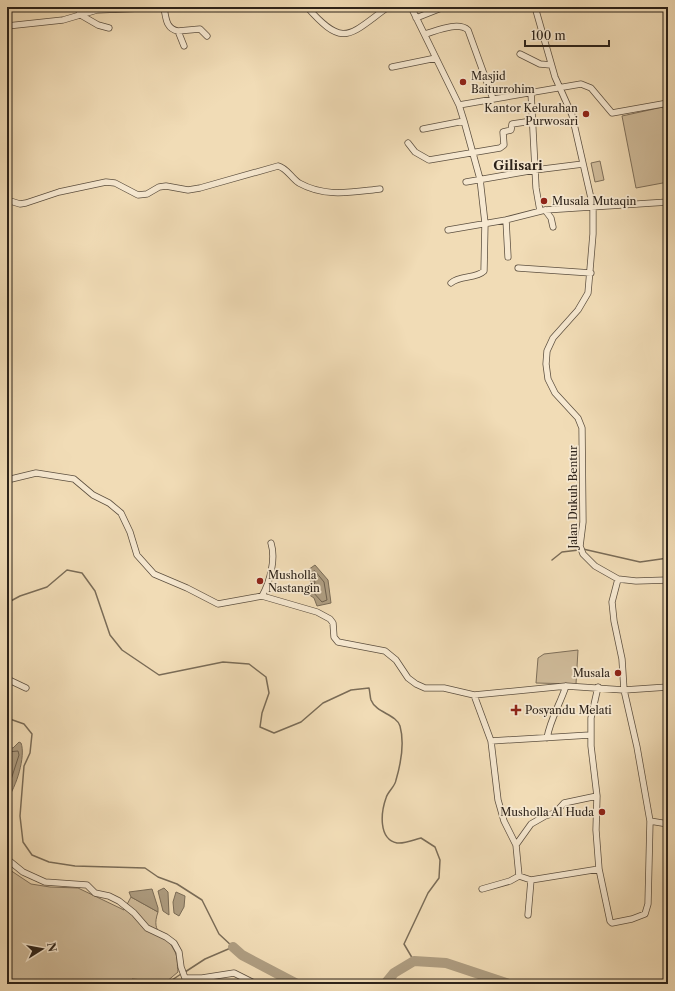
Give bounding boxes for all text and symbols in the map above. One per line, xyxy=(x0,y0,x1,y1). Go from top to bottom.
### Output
scale bar xyxy=(525,22,609,48)
text: 100 m xyxy=(531,28,566,43)
place label: Masjid Baiturrohim xyxy=(471,69,536,96)
marker: Masjid Baiturrohim xyxy=(458,77,468,87)
place label: Kantor Kelurahan Purwosari xyxy=(484,101,579,128)
marker: Kantor Kelurahan Purwosari xyxy=(581,109,591,119)
district label: Gilisari xyxy=(493,157,543,173)
place label: Musala Mutaqin xyxy=(552,194,637,208)
marker: Musala Mutaqin xyxy=(539,196,549,206)
street label: Jalan Dukuh Bentur xyxy=(566,445,580,551)
place label: Musholla Nastangin xyxy=(268,568,320,595)
marker: Musholla Nastangin xyxy=(255,576,265,586)
place label: Musala xyxy=(573,666,610,680)
marker: Musala xyxy=(613,668,623,678)
place label: Posyandu Melati xyxy=(525,703,612,717)
marker: Posyandu Melati xyxy=(510,704,522,716)
place label: Musholla Al Huda xyxy=(500,805,594,819)
marker: Musholla Al Huda xyxy=(597,807,607,817)
north arrow xyxy=(22,929,62,969)
text: N xyxy=(44,941,60,954)

